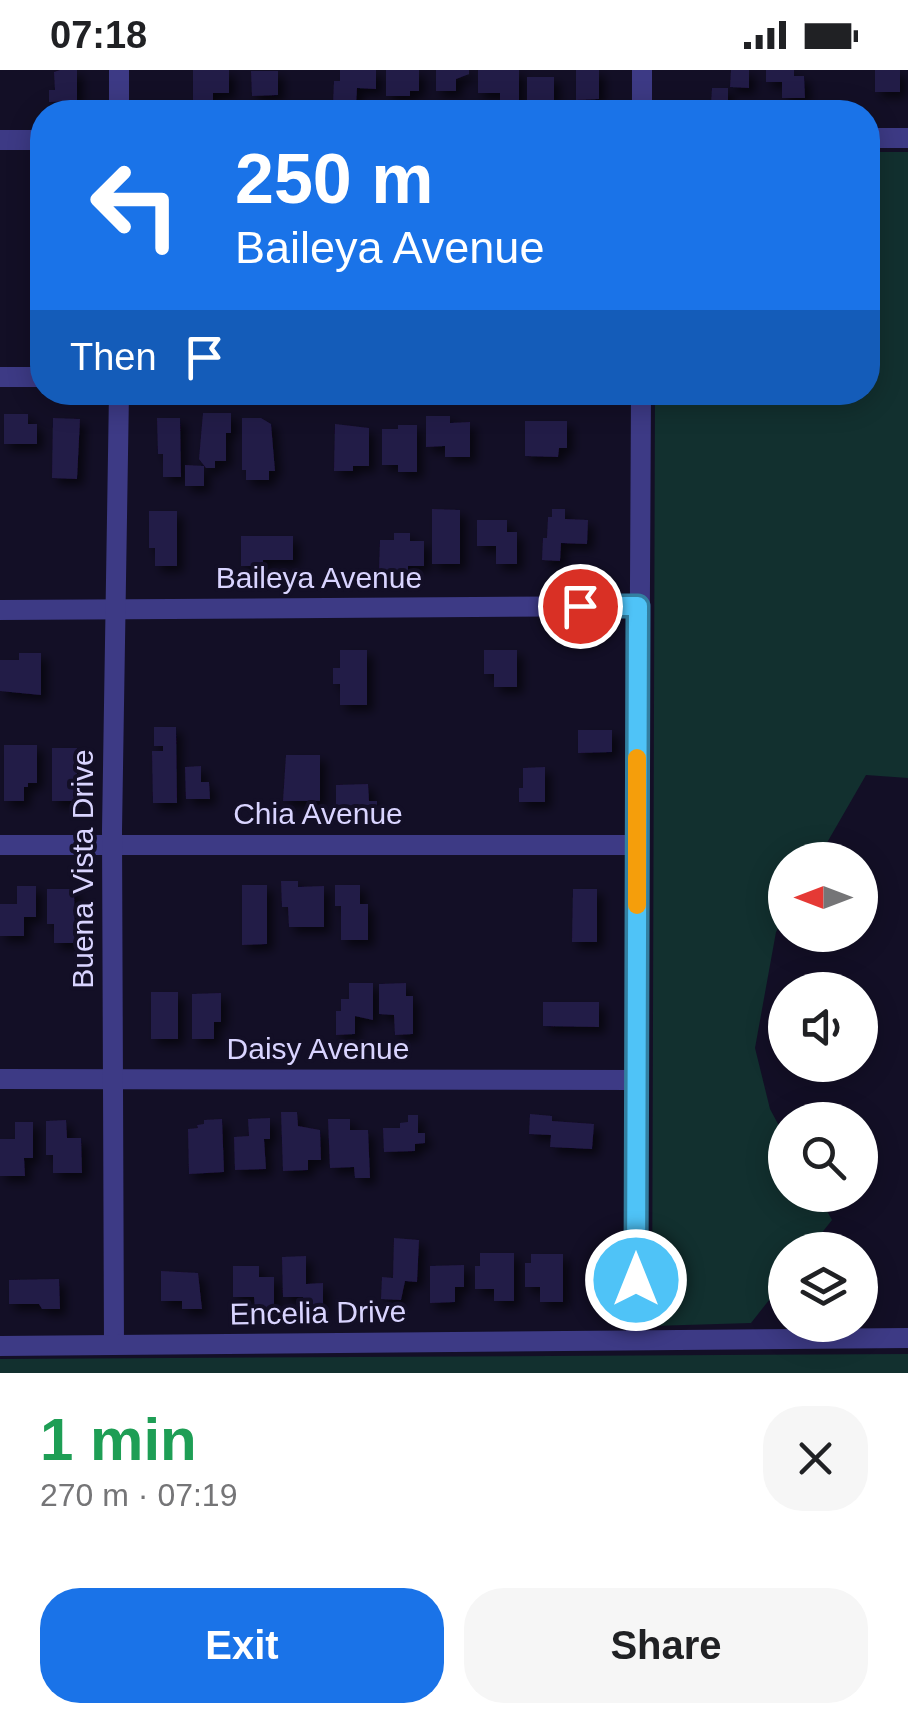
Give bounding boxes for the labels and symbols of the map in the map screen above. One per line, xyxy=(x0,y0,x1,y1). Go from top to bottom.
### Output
street label: Baileya Avenue xyxy=(216,561,422,594)
pin xyxy=(538,564,623,649)
street label: Buena Vista Drive xyxy=(66,749,99,989)
street label: Chia Avenue xyxy=(233,797,403,830)
north arrow xyxy=(768,842,878,952)
street label: Daisy Avenue xyxy=(227,1032,409,1065)
position arrow xyxy=(584,1228,688,1332)
street label: Encelia Drive xyxy=(229,1294,407,1331)

